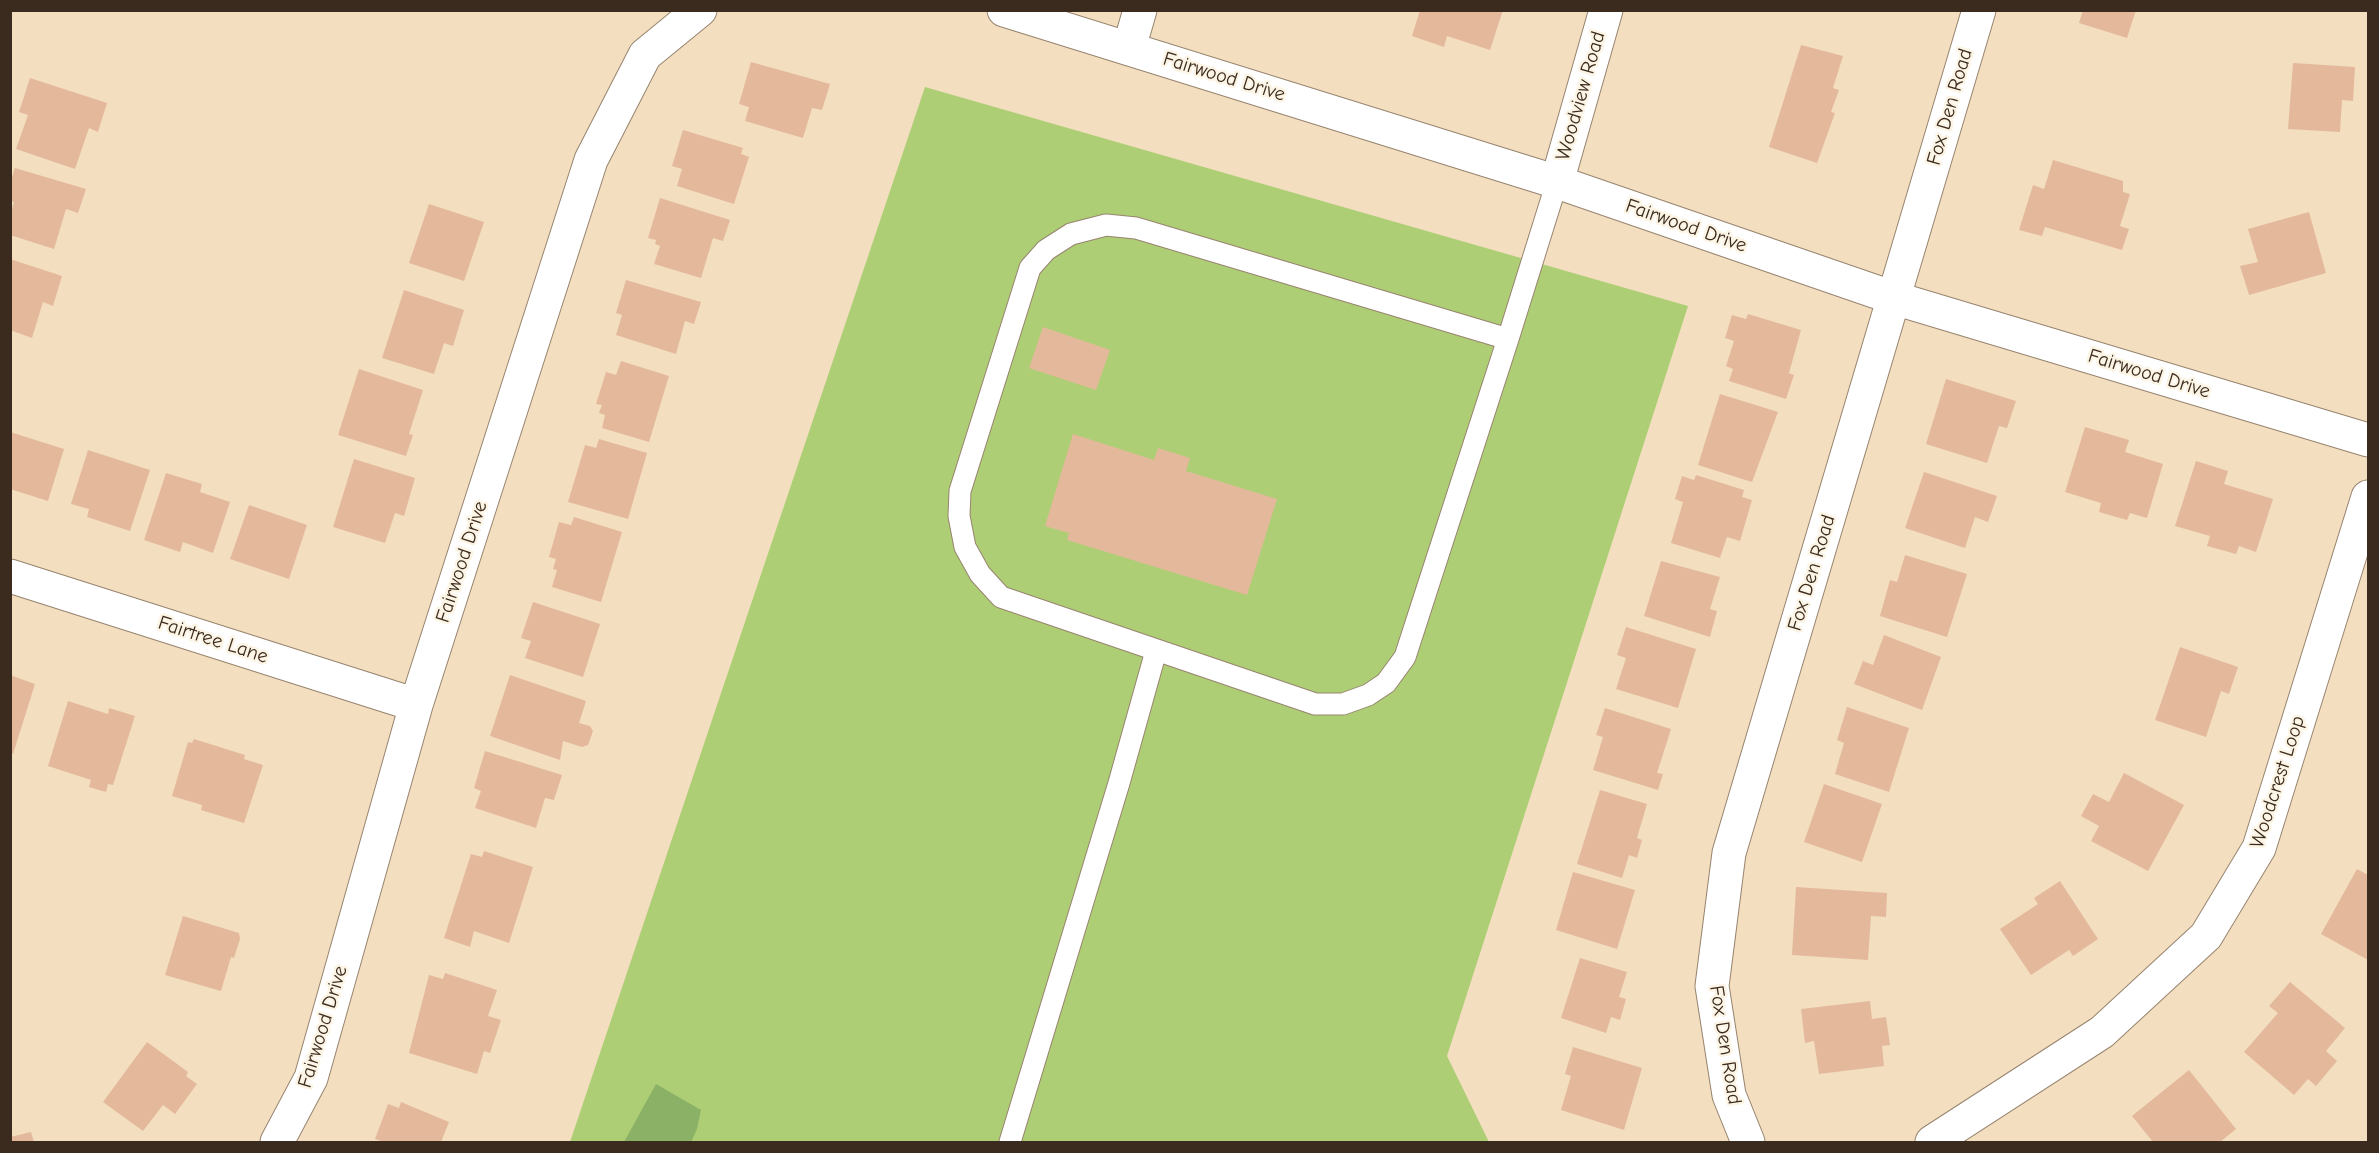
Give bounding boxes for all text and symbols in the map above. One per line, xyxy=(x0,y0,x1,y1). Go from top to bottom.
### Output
street label: Woodview Road xyxy=(1551,29,1611,163)
street label: Fox Den Road xyxy=(1922,46,1978,168)
street label: Fairwood Drive xyxy=(1160,47,1288,107)
street label: Fairwood Drive xyxy=(1622,194,1750,258)
street label: Fairwood Drive xyxy=(2085,344,2213,404)
street label: Fairwood Drive xyxy=(431,498,493,626)
street label: Fox Den Road xyxy=(1783,512,1841,634)
street label: Fairtree Lane xyxy=(155,611,271,669)
street label: Woodcrest Loop xyxy=(2245,713,2311,851)
street label: Fairwood Drive xyxy=(293,963,353,1091)
street label: Fox Den Road xyxy=(1704,984,1746,1106)

